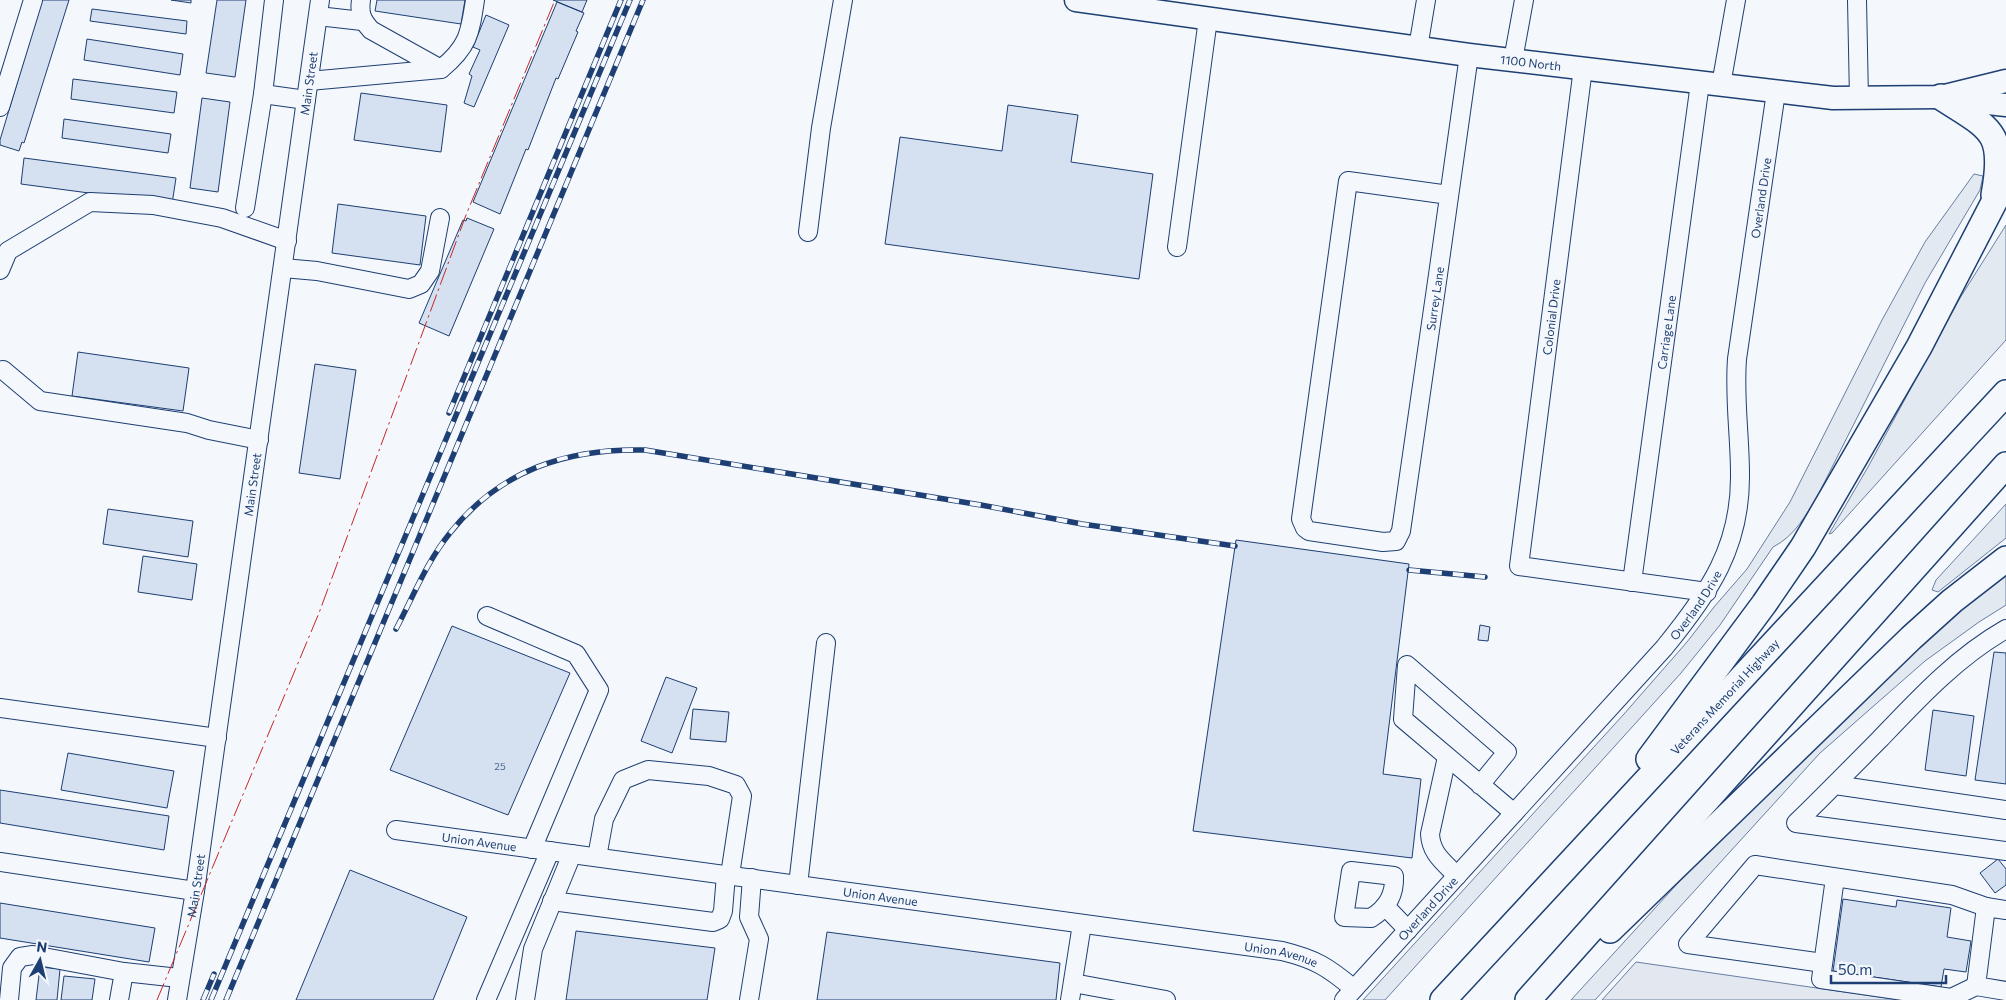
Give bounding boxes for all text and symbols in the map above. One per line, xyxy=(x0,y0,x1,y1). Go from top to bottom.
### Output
street label: Main Street xyxy=(297,51,320,116)
street label: 1100 North xyxy=(1500,52,1562,73)
street label: Overland Drive xyxy=(1748,157,1773,239)
street label: Surrey Lane xyxy=(1423,266,1446,331)
street label: Colonial Drive xyxy=(1539,278,1563,356)
street label: Carriage Lane xyxy=(1654,294,1678,370)
street label: Main Street xyxy=(241,452,263,517)
street label: Overland Drive xyxy=(1667,568,1724,642)
street label: Veterans Memorial Highway xyxy=(1667,636,1782,757)
house number: 25 xyxy=(494,760,506,772)
street label: Union Avenue xyxy=(441,829,517,853)
street label: Main Street xyxy=(184,853,207,918)
street label: Overland Drive xyxy=(1395,873,1460,943)
street label: Union Avenue xyxy=(842,884,919,908)
north arrow xyxy=(15,935,65,985)
text: N xyxy=(35,937,48,956)
street label: Union Avenue xyxy=(1244,939,1320,969)
scale bar xyxy=(1831,952,1946,984)
text: 50 m xyxy=(1838,960,1872,978)

